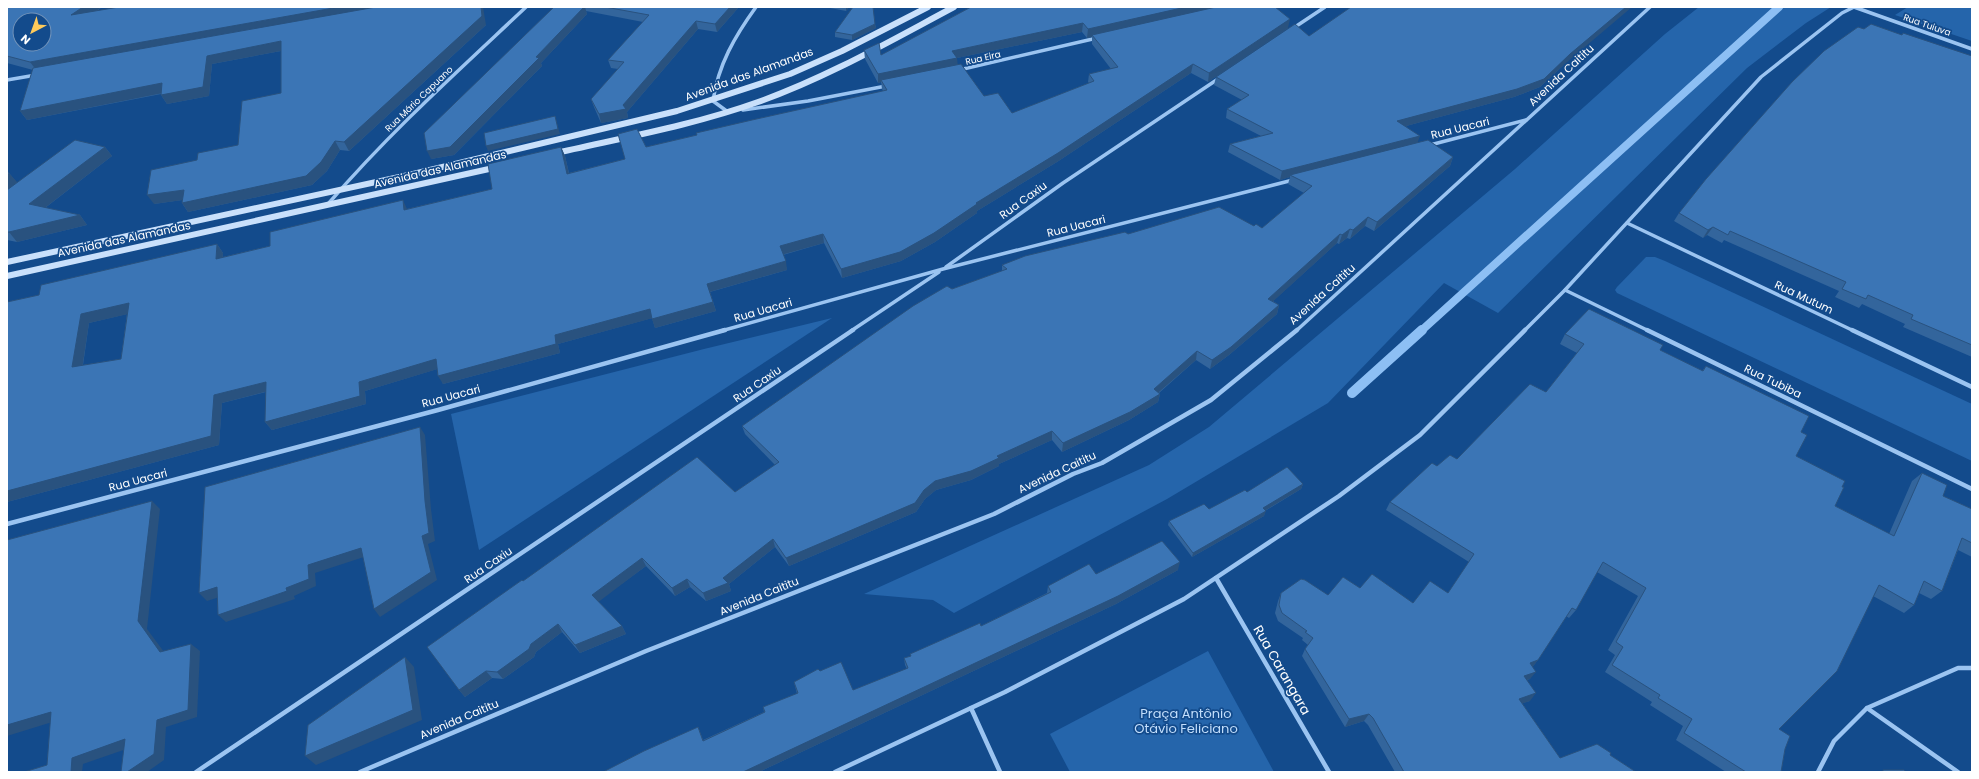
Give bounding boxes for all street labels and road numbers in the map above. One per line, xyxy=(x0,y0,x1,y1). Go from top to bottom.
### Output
street label: Rua Tuiuva xyxy=(1902,11,1952,39)
street label: Avenida Caititu xyxy=(1525,40,1597,110)
street label: Avenida das Alamandas xyxy=(683,43,816,105)
street label: Rua Eira xyxy=(964,48,1002,68)
street label: Rua Mário Capuano xyxy=(383,63,456,134)
street label: Rua Uacari xyxy=(1429,113,1491,143)
street label: Avenida das Alamandas xyxy=(372,146,508,192)
street label: Rua Caxiu xyxy=(996,177,1050,223)
street label: Rua Uacari xyxy=(1045,211,1107,241)
street label: Avenida das Alamandas xyxy=(56,217,192,261)
street label: Avenida Caititu xyxy=(1285,260,1359,328)
street label: Rua Mutum xyxy=(1772,276,1836,318)
street label: Rua Uacari xyxy=(732,294,794,326)
street label: Rua Tubiba xyxy=(1742,360,1804,402)
street label: Rua Caxiu xyxy=(730,362,784,406)
street label: Rua Uacari xyxy=(420,380,482,411)
street label: Avenida Caititu xyxy=(1015,447,1099,497)
street label: Rua Uacari xyxy=(107,464,169,495)
street label: Rua Caxiu xyxy=(461,543,515,587)
street label: Avenida Caititu xyxy=(717,573,801,619)
street label: Rua Carangara xyxy=(1249,622,1315,718)
street label: Avenida Caititu xyxy=(417,695,501,743)

